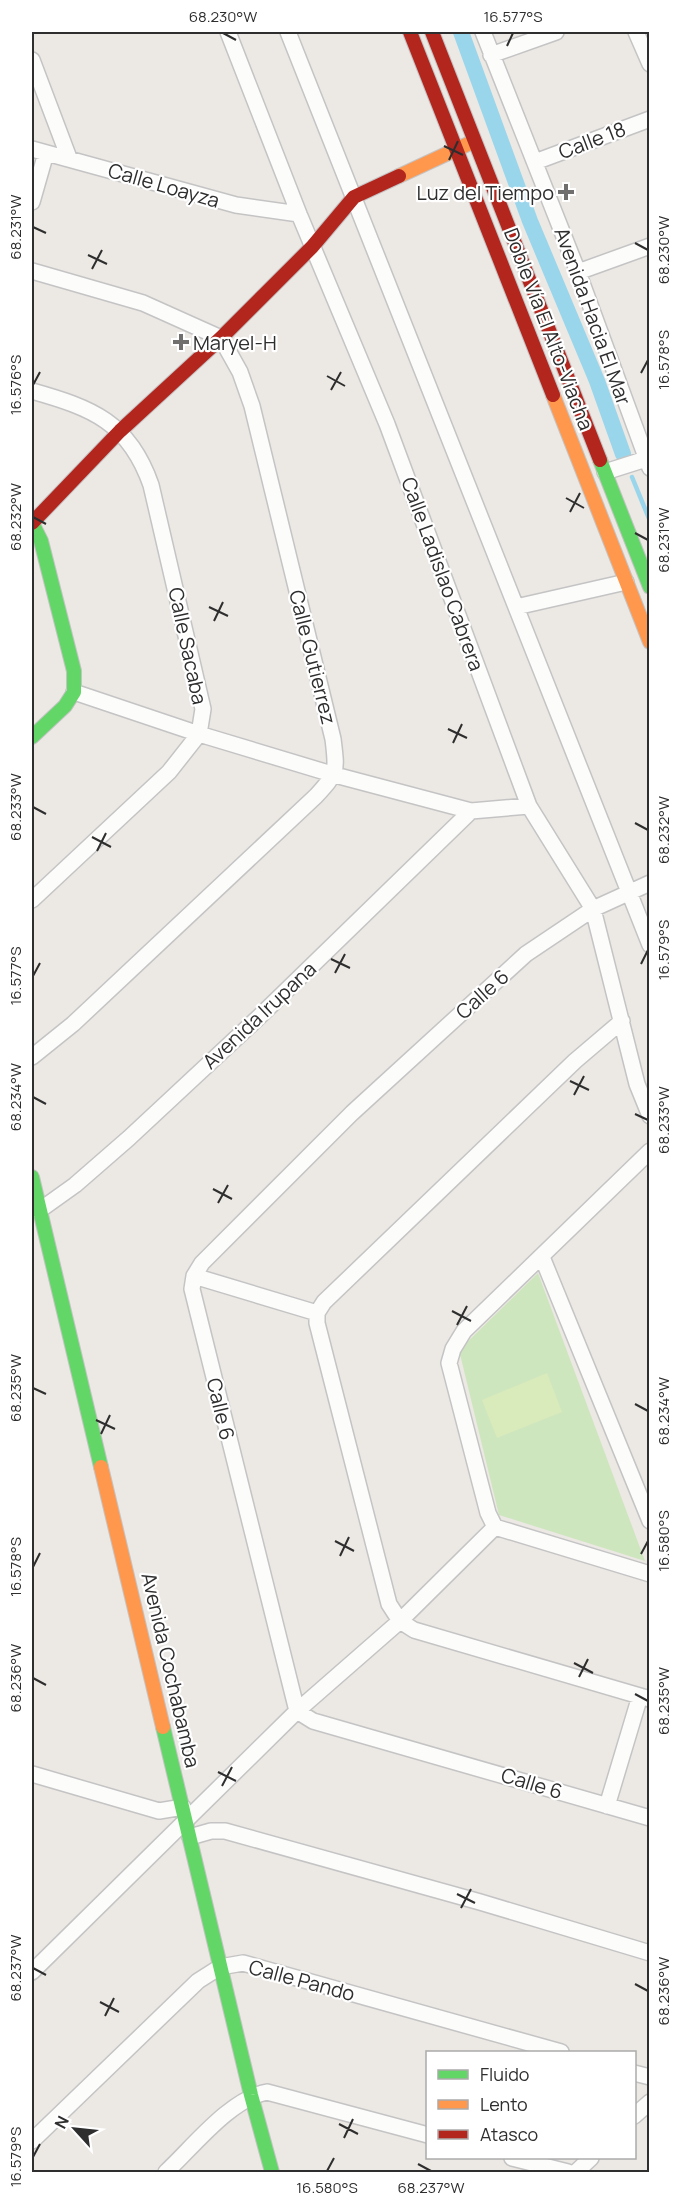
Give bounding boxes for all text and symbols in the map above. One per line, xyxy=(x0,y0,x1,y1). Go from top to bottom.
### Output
text: 68.230°W xyxy=(189,6,257,27)
text: 16.577°S xyxy=(483,6,543,27)
street label: Calle 18 xyxy=(555,115,629,165)
street label: Calle Loayza xyxy=(105,156,223,214)
place label: Luz del Tiempo xyxy=(416,179,554,206)
marker: Luz del Tiempo xyxy=(559,185,573,199)
text: 68.231°W xyxy=(5,194,26,260)
text: 68.230°W xyxy=(653,216,674,284)
street label: Avenida Hacia El Mar xyxy=(548,223,638,409)
street label: Doble Vía El Alto-Viacha xyxy=(498,224,600,434)
place label: Maryel-H xyxy=(193,329,277,356)
text: 16.578°S xyxy=(653,330,674,390)
marker: Maryel-H xyxy=(174,335,188,349)
text: 16.576°S xyxy=(5,355,26,415)
street label: Calle Ladislao Cabrera xyxy=(395,473,491,675)
text: 68.232°W xyxy=(5,483,26,551)
text: 68.231°W xyxy=(653,507,674,573)
street label: Calle Sacaba xyxy=(162,585,214,707)
street label: Calle Gutierrez xyxy=(283,587,343,727)
text: 68.233°W xyxy=(5,773,26,841)
text: 68.232°W xyxy=(653,796,674,864)
text: 16.579°S xyxy=(653,920,674,980)
text: 16.577°S xyxy=(5,946,26,1006)
street label: Avenida Irupana xyxy=(196,955,322,1075)
street label: Calle 6 xyxy=(450,963,514,1025)
text: 68.234°W xyxy=(5,1063,26,1131)
text: 68.233°W xyxy=(653,1086,674,1154)
text: 68.235°W xyxy=(5,1354,26,1422)
street label: Calle 6 xyxy=(201,1375,241,1443)
text: 68.234°W xyxy=(653,1377,674,1445)
text: 16.580°S xyxy=(653,1510,674,1572)
text: 16.578°S xyxy=(5,1537,26,1597)
street label: Avenida Cochabamba xyxy=(135,1570,207,1770)
text: 68.236°W xyxy=(5,1644,26,1712)
text: 68.235°W xyxy=(653,1667,674,1735)
street label: Calle 6 xyxy=(498,1761,566,1805)
text: 68.237°W xyxy=(5,1935,26,2001)
street label: Calle Pando xyxy=(246,1953,358,2007)
text: 68.236°W xyxy=(653,1957,674,2025)
legend xyxy=(426,2051,636,2159)
text: Fluido xyxy=(480,2062,529,2086)
text: Lento xyxy=(480,2092,528,2116)
north arrow xyxy=(45,2099,105,2159)
text: N xyxy=(49,2112,74,2132)
text: Atasco xyxy=(480,2122,538,2146)
text: 16.579°S xyxy=(5,2127,26,2187)
text: 16.580°S xyxy=(296,2177,358,2198)
text: 68.237°W xyxy=(398,2177,464,2198)

